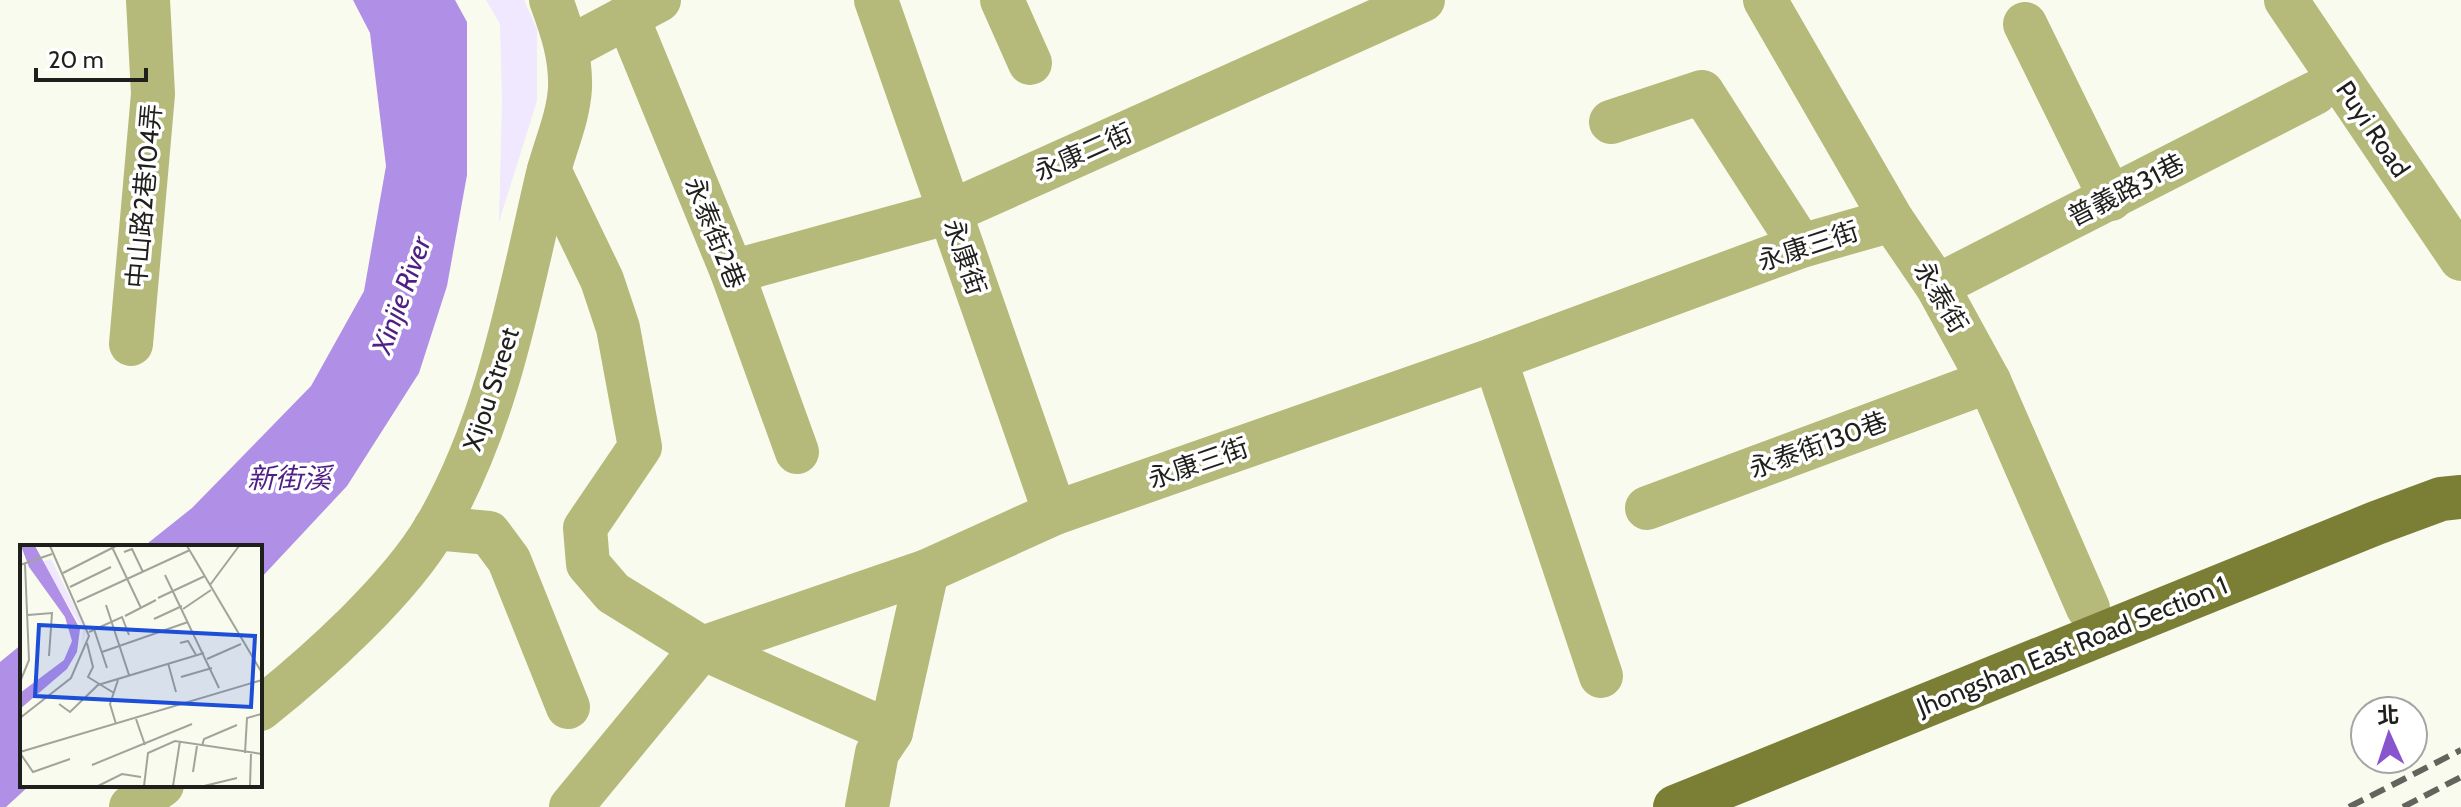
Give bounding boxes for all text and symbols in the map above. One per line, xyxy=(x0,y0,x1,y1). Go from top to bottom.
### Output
scale bar xyxy=(36,32,146,82)
text: 20 m xyxy=(48,45,104,74)
street label: Puyi Road xyxy=(2329,75,2417,183)
street label: 中山路2巷104弄 xyxy=(120,102,168,290)
street label: 永康二街 xyxy=(1029,116,1137,188)
street label: 普義路31巷 xyxy=(2062,147,2190,233)
street label: 永泰街2巷 xyxy=(678,172,752,294)
street label: 永康街 xyxy=(937,215,993,299)
street label: 永康三街 xyxy=(1754,215,1862,277)
water label: Xinjie River xyxy=(363,230,438,360)
street label: 永泰街 xyxy=(1907,255,1975,339)
street label: Xijou Street xyxy=(456,323,526,455)
street label: 永泰街130巷 xyxy=(1745,405,1891,485)
street label: 永康三街 xyxy=(1144,431,1252,495)
water label: 新街溪 xyxy=(247,461,335,495)
inset map xyxy=(20,545,262,787)
street label: Jhongshan East Road Section 1 xyxy=(1911,569,2232,723)
north arrow xyxy=(2349,695,2429,775)
text: 北 xyxy=(2376,701,2400,730)

